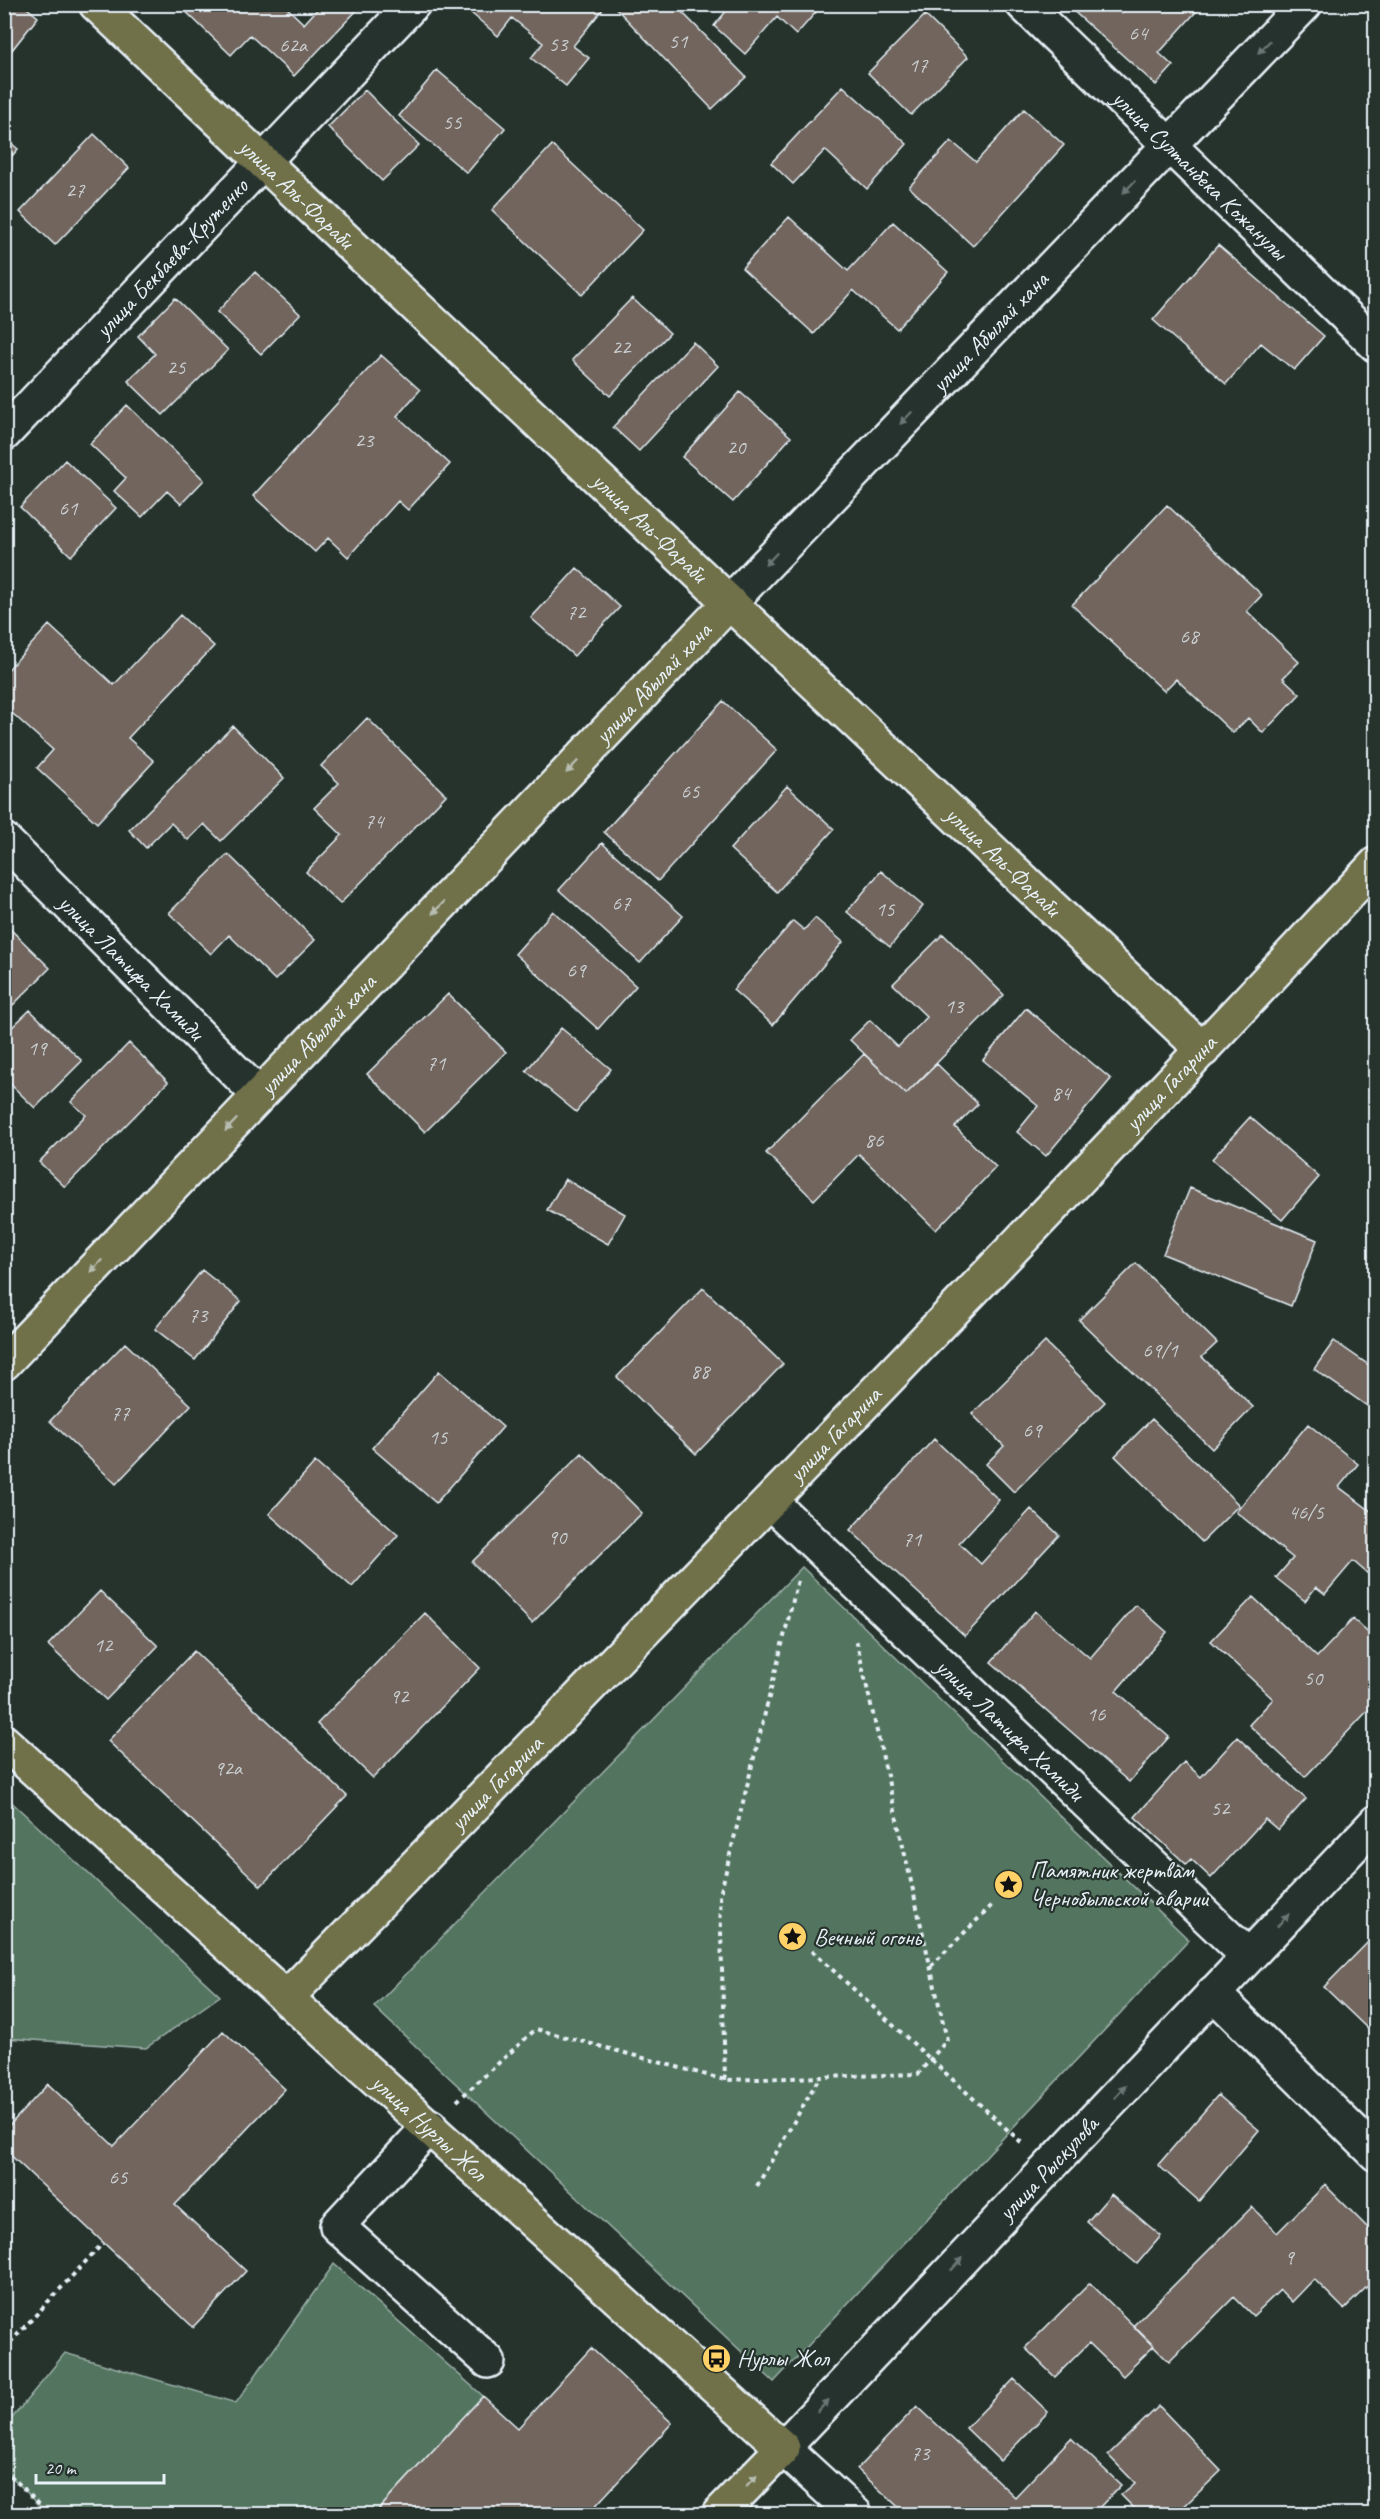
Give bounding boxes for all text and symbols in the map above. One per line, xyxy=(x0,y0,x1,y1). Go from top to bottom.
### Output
house number: 64 xyxy=(1129,20,1150,46)
house number: 51 xyxy=(669,28,689,54)
house number: 53 xyxy=(549,31,569,57)
house number: 62а xyxy=(279,32,309,58)
one-way arrow xyxy=(1258,39,1272,53)
house number: 17 xyxy=(909,52,929,78)
street label: улица Султанбека Кожанулы xyxy=(1105,82,1296,268)
house number: 55 xyxy=(443,109,463,135)
street label: улица Аль-Фараби xyxy=(231,131,362,257)
street label: улица Бекбаева-Крутенко xyxy=(87,171,256,346)
house number: 27 xyxy=(66,177,86,203)
one-way arrow xyxy=(1122,180,1136,195)
street label: улица Абылай хана xyxy=(923,264,1056,400)
house number: 22 xyxy=(612,334,632,360)
house number: 25 xyxy=(167,354,187,380)
one-way arrow xyxy=(900,411,914,425)
house number: 23 xyxy=(355,427,375,453)
house number: 20 xyxy=(727,434,747,460)
street label: улица Аль-Фараби xyxy=(585,464,715,591)
house number: 61 xyxy=(59,495,79,521)
one-way arrow xyxy=(764,551,778,566)
house number: 72 xyxy=(567,599,587,625)
street label: улица Абылай хана xyxy=(587,615,719,751)
house number: 68 xyxy=(1180,623,1201,649)
one-way arrow xyxy=(566,759,580,773)
house number: 65 xyxy=(681,778,701,804)
street label: улица Аль-Фараби xyxy=(938,798,1069,924)
house number: 74 xyxy=(365,808,386,834)
street label: улица Латифа Хамиди xyxy=(51,887,212,1048)
house number: 67 xyxy=(612,890,632,916)
house number: 15 xyxy=(876,896,896,922)
one-way arrow xyxy=(431,900,445,915)
house number: 69 xyxy=(567,957,587,983)
street label: улица Абылай хана xyxy=(251,967,383,1103)
house number: 13 xyxy=(945,993,965,1019)
street label: улица Гагарина xyxy=(1116,1027,1224,1139)
house number: 19 xyxy=(28,1035,48,1061)
house number: 71 xyxy=(427,1050,447,1076)
house number: 84 xyxy=(1052,1080,1073,1106)
one-way arrow xyxy=(224,1117,238,1131)
house number: 86 xyxy=(865,1127,884,1153)
one-way arrow xyxy=(90,1259,104,1273)
house number: 73 xyxy=(189,1302,209,1328)
house number: 69/1 xyxy=(1142,1337,1179,1363)
house number: 88 xyxy=(691,1358,712,1384)
street label: улица Гагарина xyxy=(780,1379,889,1490)
house number: 77 xyxy=(111,1400,131,1426)
house number: 69 xyxy=(1023,1417,1043,1443)
house number: 15 xyxy=(429,1424,449,1450)
house number: 46/5 xyxy=(1288,1499,1325,1525)
house number: 90 xyxy=(548,1524,568,1550)
house number: 71 xyxy=(903,1526,923,1552)
house number: 12 xyxy=(94,1632,114,1658)
street label: улица Латифа Хамиди xyxy=(928,1650,1092,1809)
house number: 50 xyxy=(1304,1665,1324,1691)
house number: 92 xyxy=(390,1683,410,1709)
house number: 16 xyxy=(1087,1701,1106,1727)
street label: улица Гагарина xyxy=(442,1728,551,1838)
house number: 92а xyxy=(214,1755,244,1781)
house number: 52 xyxy=(1211,1795,1231,1821)
place label: Памятник жертвам Чернобыльской аварии xyxy=(1030,1855,1210,1913)
place icon: Памятник жертвам Чернобыльской аварии xyxy=(993,1868,1025,1900)
one-way arrow xyxy=(1276,1912,1290,1927)
place icon: Вечный огонь xyxy=(777,1921,809,1953)
place label: Вечный огонь xyxy=(814,1922,922,1952)
street label: улица Нурлы Жол xyxy=(364,2066,494,2188)
one-way arrow xyxy=(1113,2084,1127,2099)
street label: улица Рыскулова xyxy=(990,2108,1106,2228)
house number: 65 xyxy=(109,2164,129,2190)
house number: 9 xyxy=(1284,2244,1295,2270)
one-way arrow xyxy=(950,2257,964,2271)
bus stop icon: Нурлы Жол xyxy=(700,2342,732,2374)
place label: Нурлы Жол xyxy=(737,2343,830,2373)
one-way arrow xyxy=(816,2399,830,2413)
house number: 73 xyxy=(911,2440,931,2466)
scale bar xyxy=(36,2447,164,2485)
text: 20 m xyxy=(45,2457,78,2479)
one-way arrow xyxy=(744,2475,758,2489)

